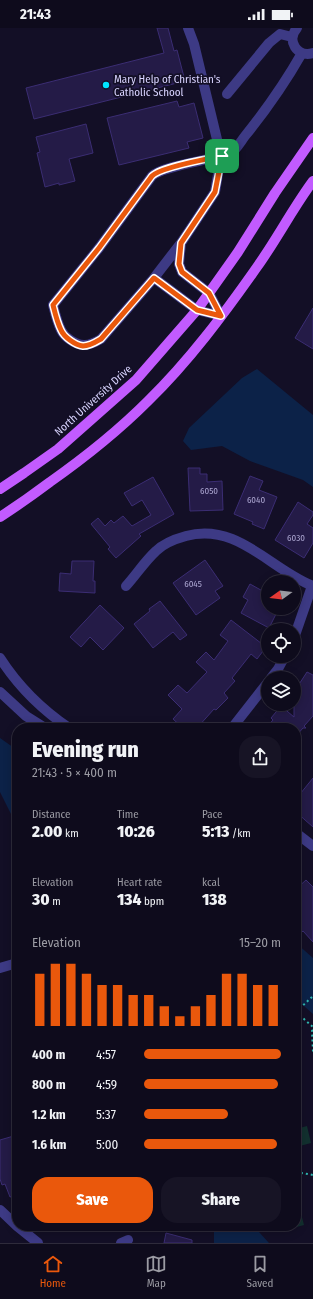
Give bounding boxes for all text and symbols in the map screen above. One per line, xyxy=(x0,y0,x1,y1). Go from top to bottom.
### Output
text: 21:43 xyxy=(20,5,51,23)
place label: Mary Help of Christian's Catholic School xyxy=(114,73,221,99)
marker: Mary Help of Christian's Catholic School xyxy=(101,80,111,90)
pin xyxy=(205,139,239,173)
icon: arrive xyxy=(211,145,233,167)
street label: North University Drive xyxy=(52,362,135,438)
house number: 6050 xyxy=(200,486,218,496)
house number: 6040 xyxy=(247,495,265,505)
house number: 6030 xyxy=(287,533,305,543)
north arrow xyxy=(261,575,301,615)
map controls xyxy=(261,575,301,711)
house number: 6045 xyxy=(184,579,202,589)
button: locate xyxy=(261,623,301,663)
button: layers xyxy=(261,671,301,711)
text: Evening run xyxy=(32,736,139,763)
button: share xyxy=(239,736,281,778)
text: 21:43 · 5 × 400 m xyxy=(32,765,117,780)
text: Distance xyxy=(32,808,71,821)
text: Time xyxy=(117,808,139,821)
text: Pace xyxy=(202,808,223,821)
text: 2.00 xyxy=(32,821,63,842)
text: 10:26 xyxy=(117,821,155,842)
text: 5:13 xyxy=(202,821,229,842)
text: km xyxy=(63,827,79,840)
text: /km xyxy=(229,827,251,840)
text: Elevation xyxy=(32,876,73,889)
text: Heart rate xyxy=(117,876,162,889)
text: kcal xyxy=(202,876,220,889)
text: 30 xyxy=(32,889,50,910)
text: 134 xyxy=(117,889,141,910)
text: 138 xyxy=(202,889,227,910)
text: m xyxy=(50,895,61,908)
text: bpm xyxy=(141,895,164,908)
text: Elevation xyxy=(32,935,81,950)
text: 15–20 m xyxy=(239,935,281,950)
text: 400 m xyxy=(32,1047,66,1062)
text: 4:57 xyxy=(96,1047,116,1062)
text: 800 m xyxy=(32,1077,66,1092)
text: 4:59 xyxy=(96,1077,117,1092)
text: 1.2 km xyxy=(32,1107,66,1122)
text: 5:37 xyxy=(96,1107,116,1122)
text: 1.6 km xyxy=(32,1137,66,1152)
text: 5:00 xyxy=(96,1137,118,1152)
button: Save xyxy=(32,1177,153,1223)
button: Share xyxy=(161,1177,281,1223)
tab: Home xyxy=(40,1253,66,1290)
tab: Map xyxy=(145,1253,167,1290)
tab: Saved xyxy=(246,1253,273,1290)

